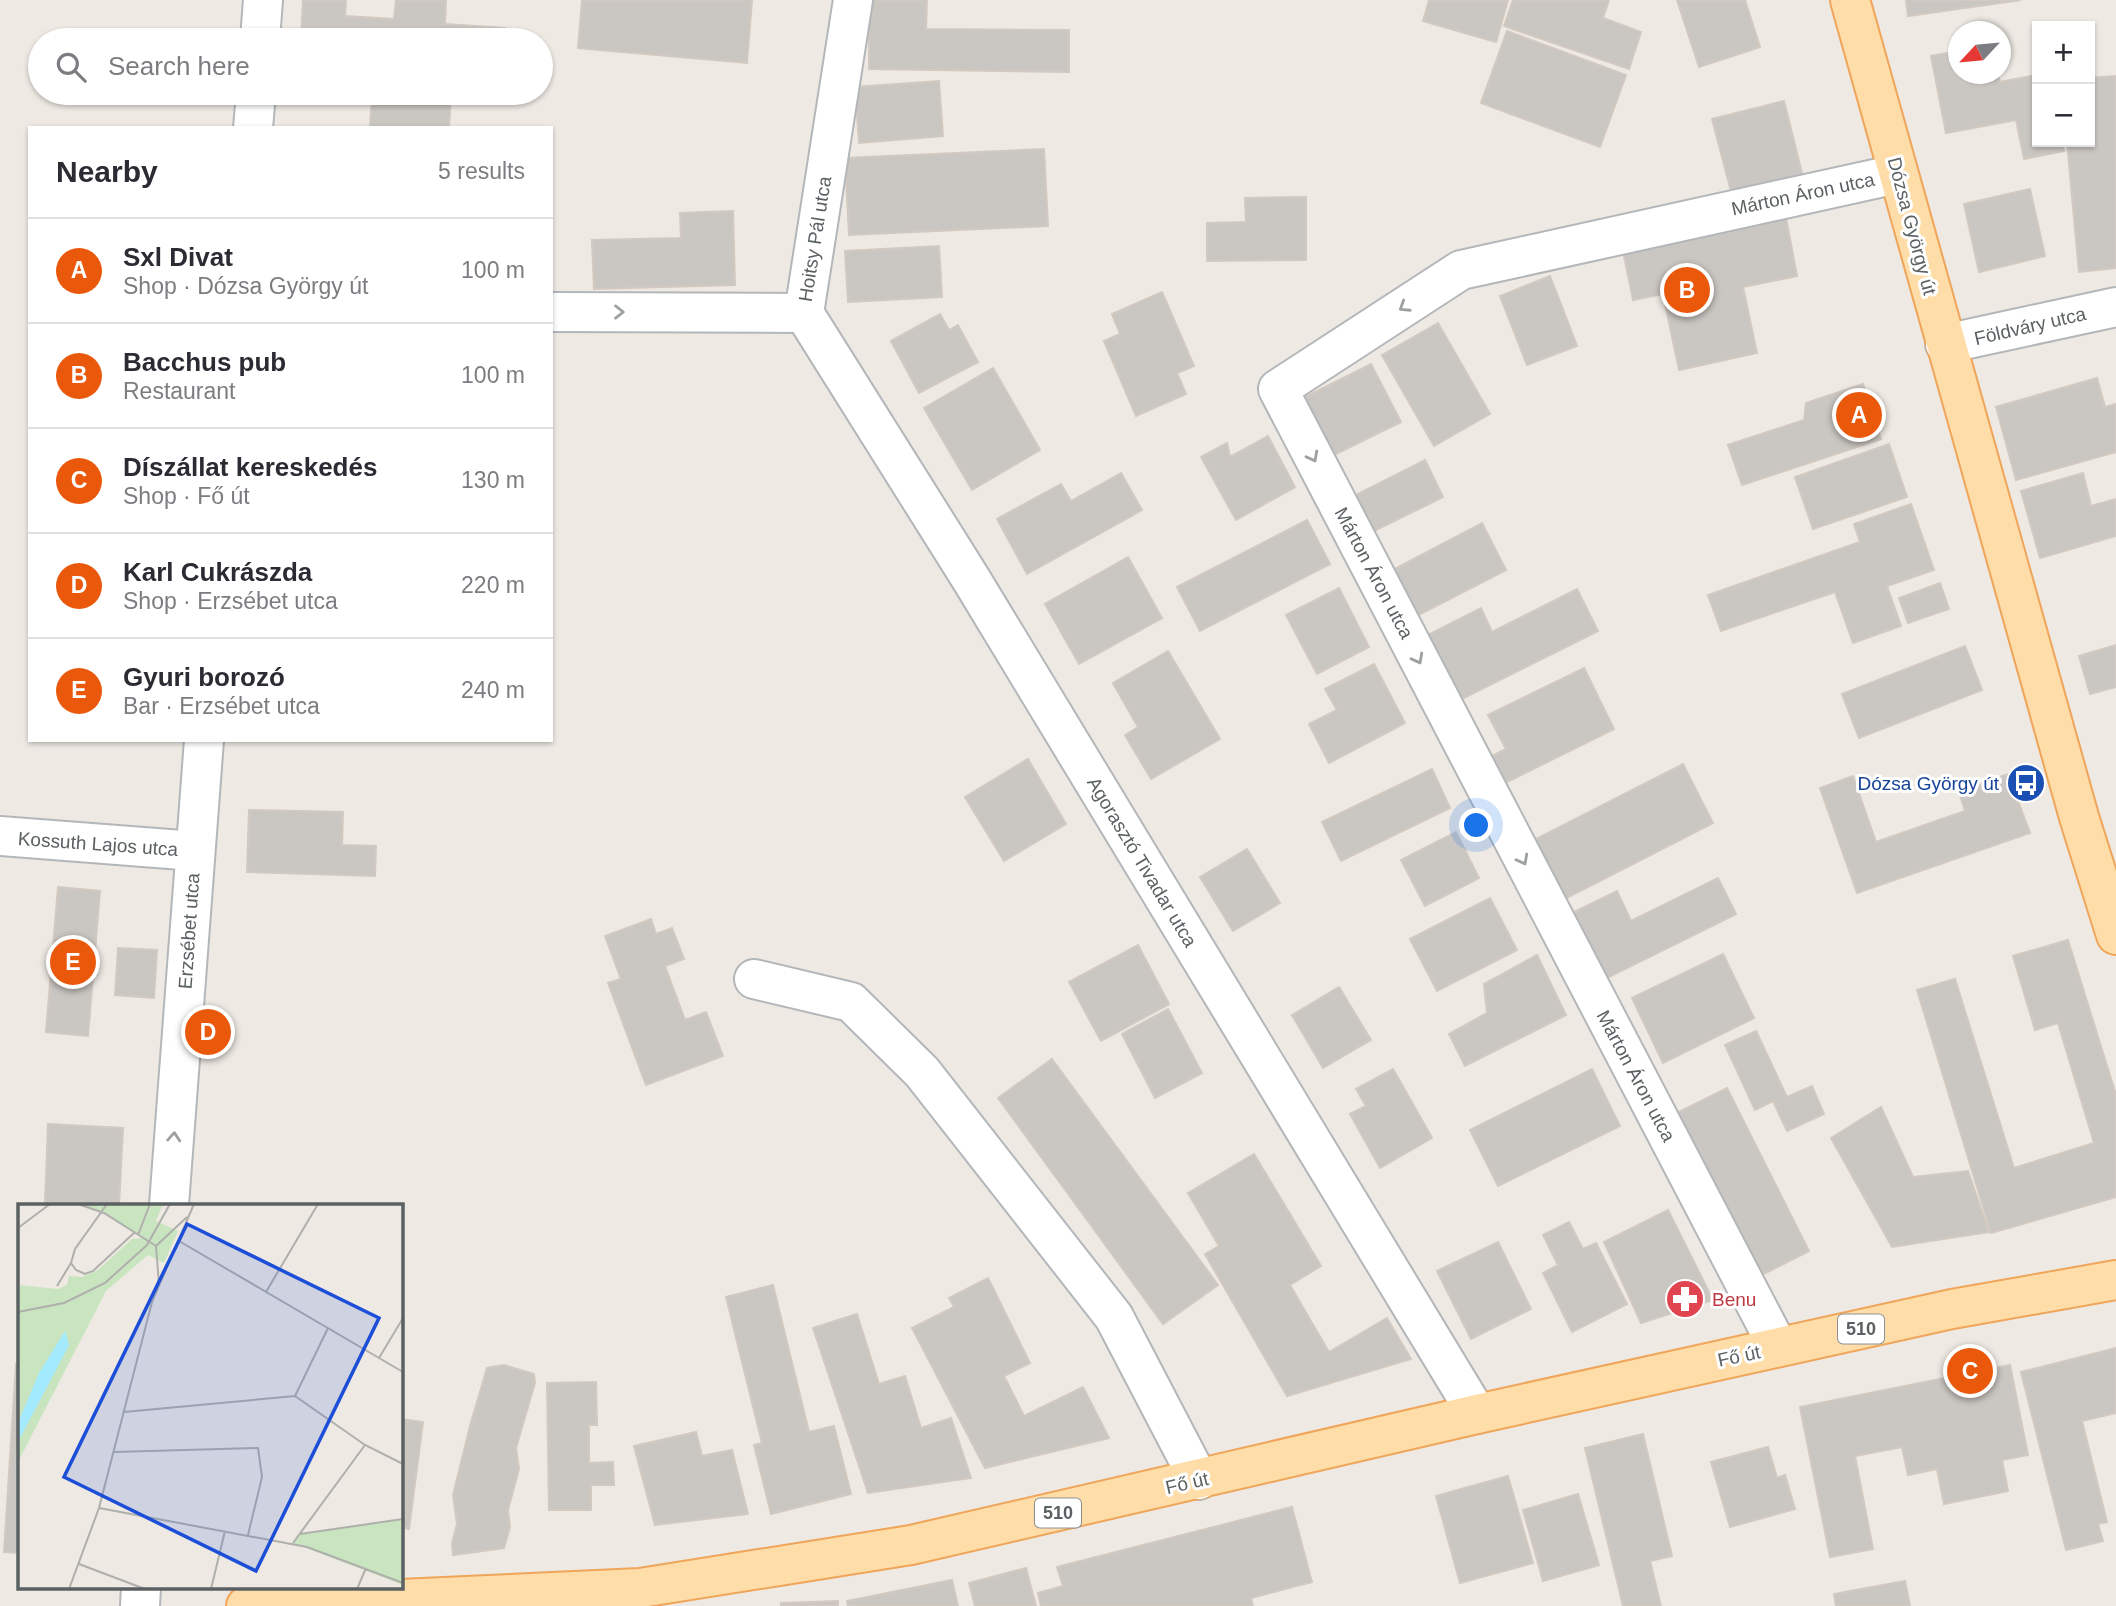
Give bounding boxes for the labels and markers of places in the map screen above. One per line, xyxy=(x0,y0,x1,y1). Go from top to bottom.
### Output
pin: B xyxy=(1664,264,1710,316)
pin: A xyxy=(1836,389,1882,441)
bus stop icon: Dózsa György út xyxy=(2005,762,2047,804)
place label: Dózsa György út xyxy=(1858,773,2000,794)
pin: E xyxy=(50,936,96,988)
pin: D xyxy=(185,1006,231,1058)
pharmacy icon: Benu xyxy=(1664,1278,1706,1320)
place label: Benu xyxy=(1712,1289,1756,1310)
pin: C xyxy=(1947,1345,1993,1397)

